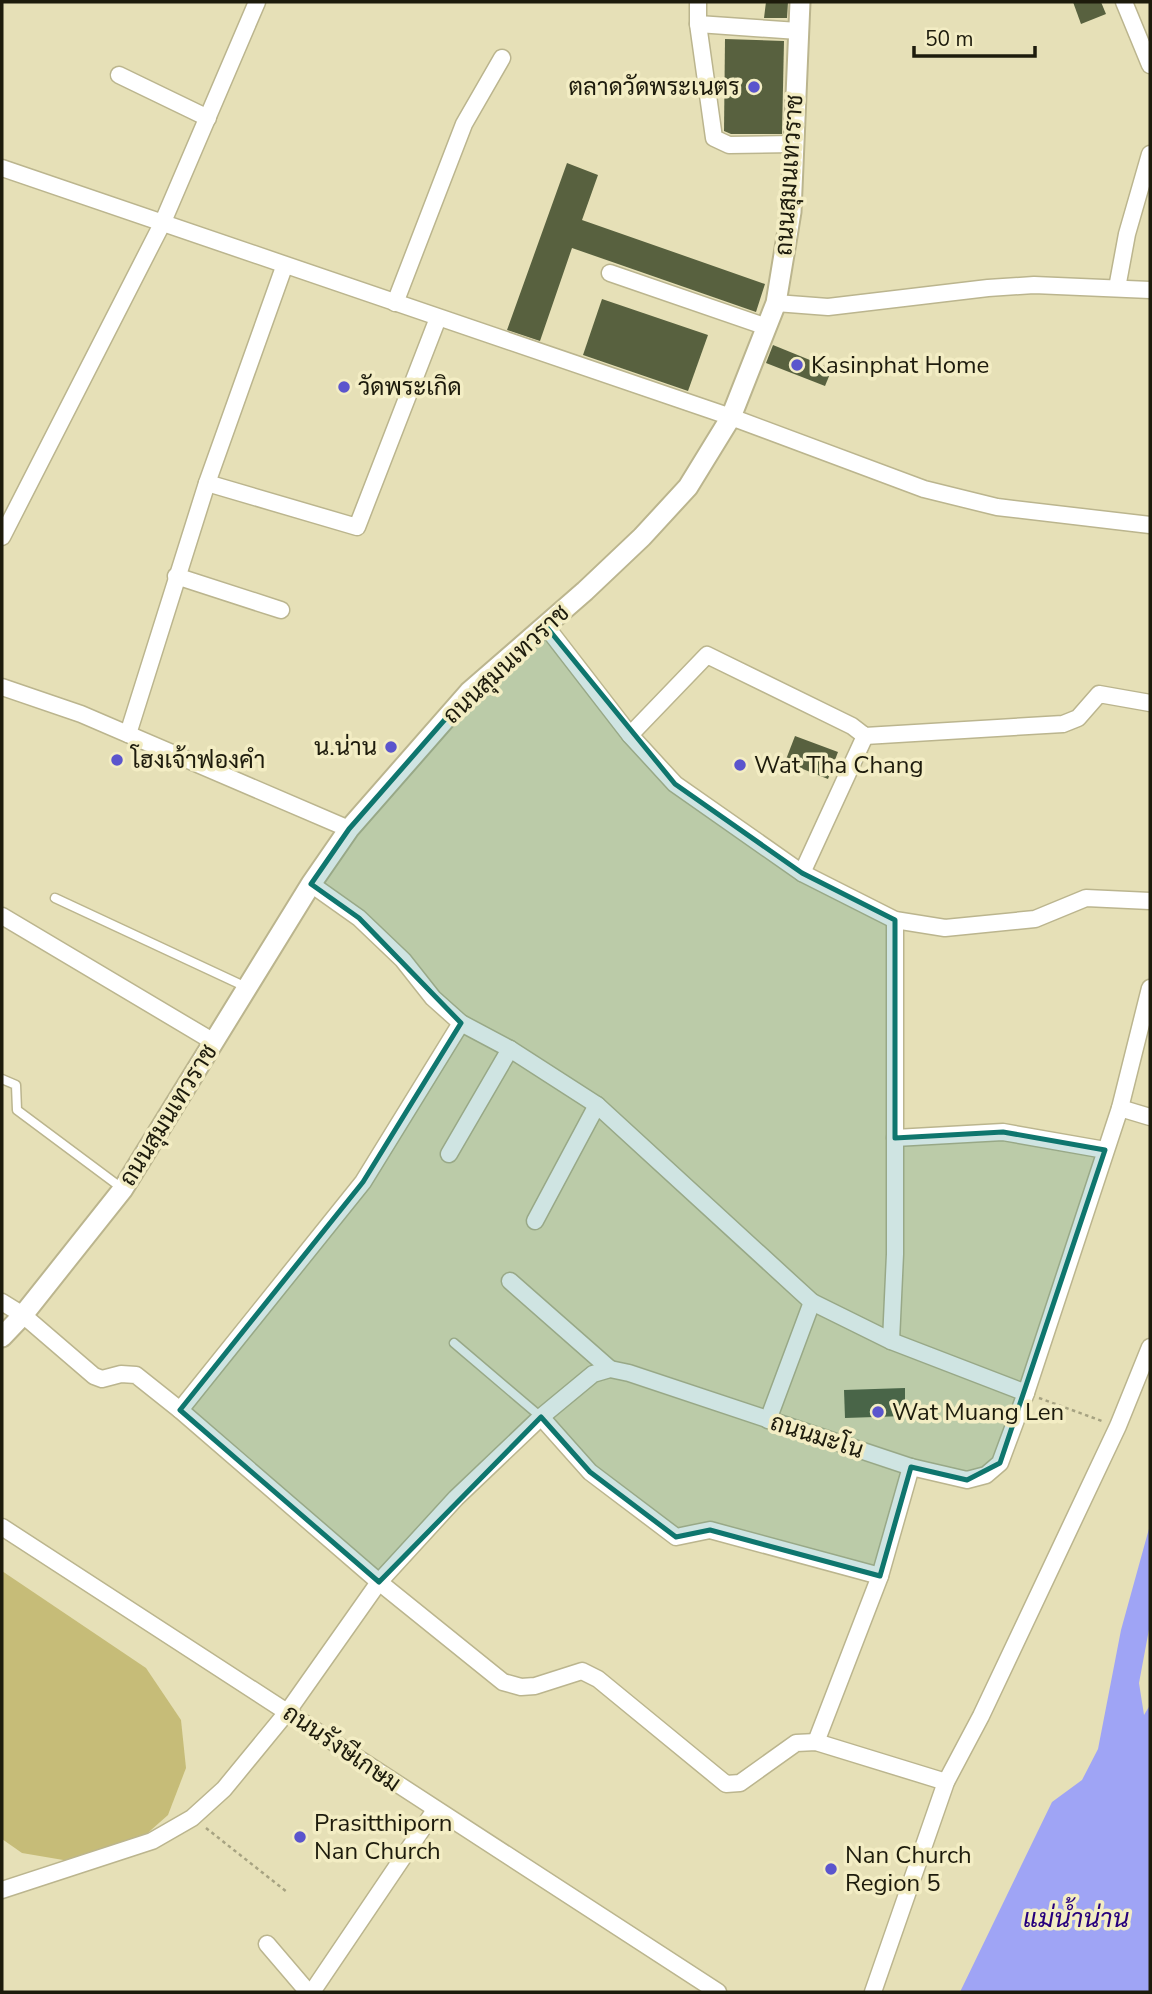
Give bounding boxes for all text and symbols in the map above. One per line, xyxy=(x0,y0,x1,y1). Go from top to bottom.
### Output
scale bar xyxy=(914,14,1035,58)
text: 50 m xyxy=(925,25,974,53)
place label: ตลาดวัดพระเนตร xyxy=(569,71,740,103)
marker: ตลาดวัดพระเนตร xyxy=(746,79,762,95)
street label: ถนนสุมนเทวราช xyxy=(767,93,811,257)
place label: Kasinphat Home xyxy=(811,349,989,381)
marker: Kasinphat Home xyxy=(789,357,805,373)
place label: วัดพระเกิด xyxy=(358,371,462,403)
marker: วัดพระเกิด xyxy=(336,379,352,395)
street label: ถนนสุมนเทวราช xyxy=(436,597,576,731)
place label: น.น่าน xyxy=(314,731,377,763)
marker: น.น่าน xyxy=(383,739,399,755)
place label: โฮงเจ้าฟองคำ xyxy=(129,744,265,776)
place label: Wat Tha Chang xyxy=(754,749,924,781)
marker: โฮงเจ้าฟองคำ xyxy=(109,752,125,768)
marker: Wat Tha Chang xyxy=(732,757,748,773)
street label: ถนนสุมนเทวราช xyxy=(112,1038,224,1192)
place label: Wat Muang Len xyxy=(892,1396,1064,1428)
marker: Wat Muang Len xyxy=(870,1404,886,1420)
street label: ถนนมะโน xyxy=(766,1406,868,1466)
street label: ถนนรังษีเกษม xyxy=(277,1697,407,1799)
place label: Prasitthiporn Nan Church xyxy=(314,1807,453,1867)
marker: Prasitthiporn Nan Church xyxy=(292,1829,308,1845)
place label: Nan Church Region 5 xyxy=(845,1839,972,1899)
marker: Nan Church Region 5 xyxy=(823,1861,839,1877)
water label: แม่น้ำน่าน xyxy=(1023,1897,1129,1936)

